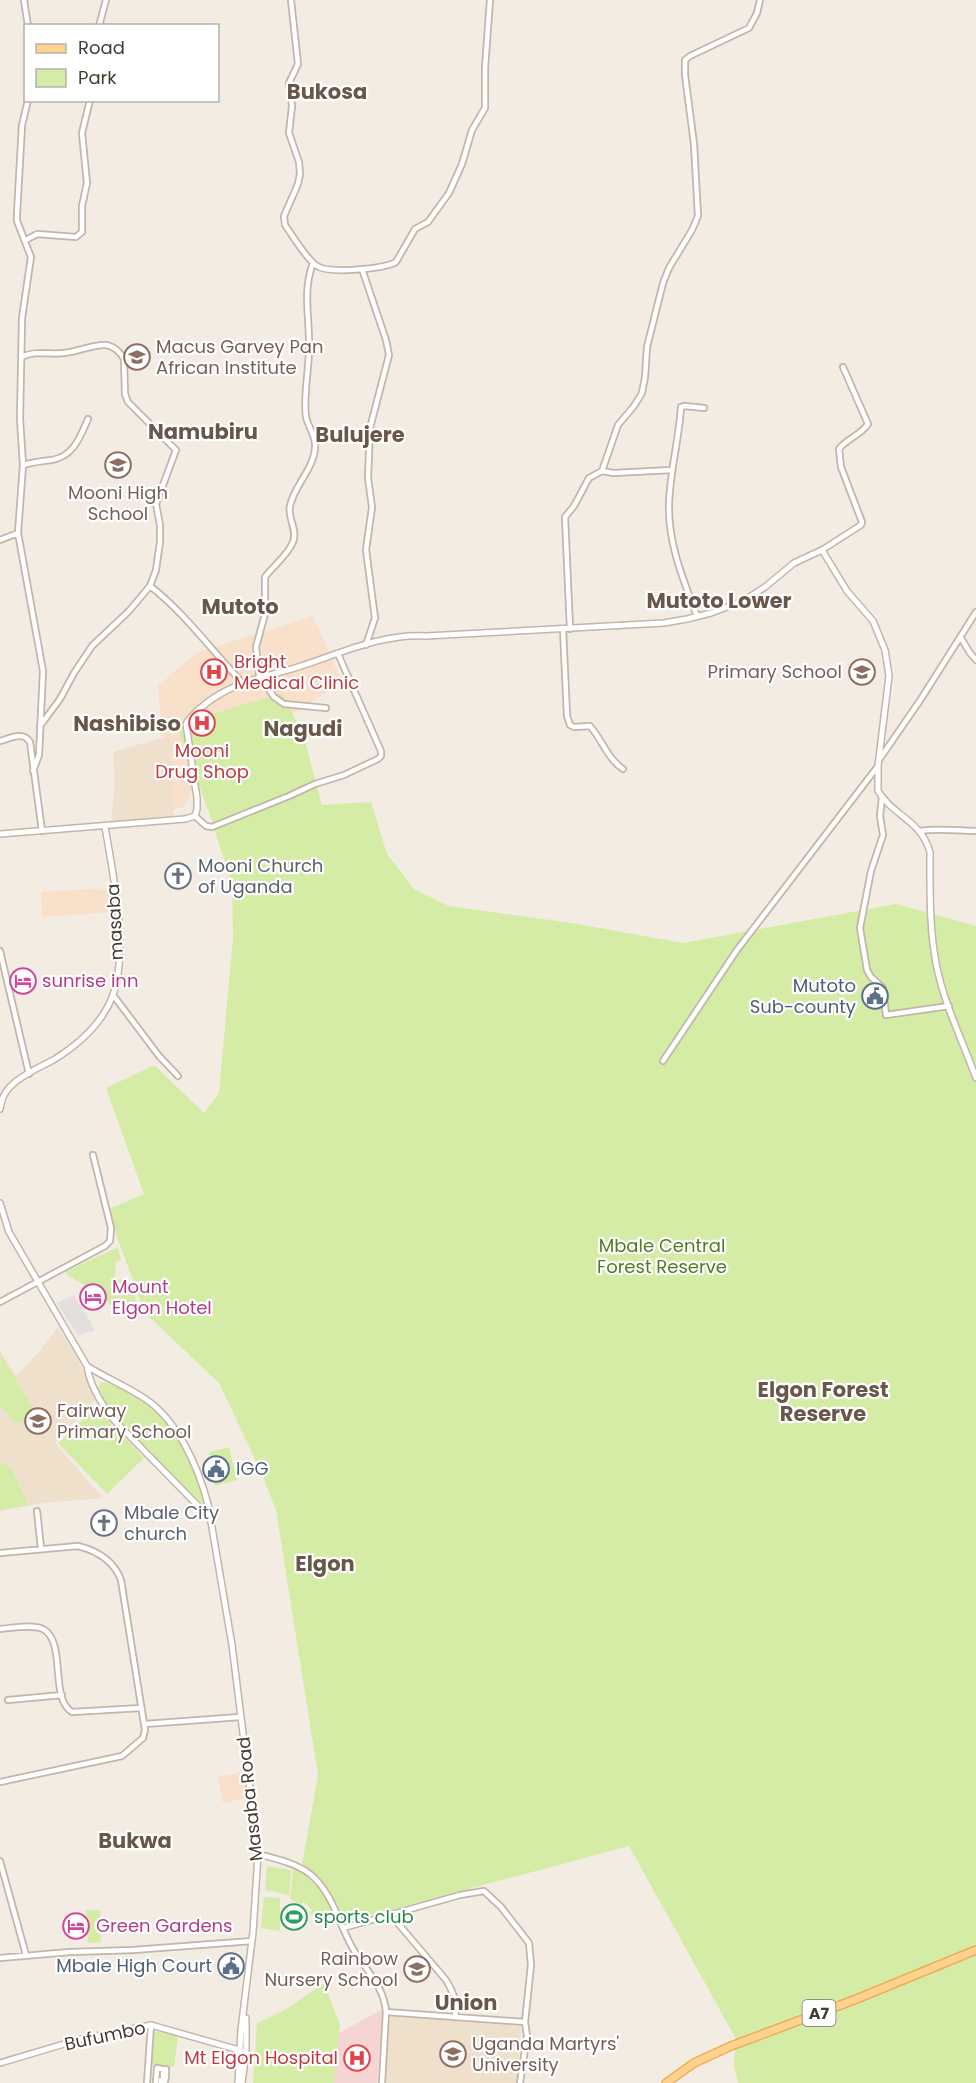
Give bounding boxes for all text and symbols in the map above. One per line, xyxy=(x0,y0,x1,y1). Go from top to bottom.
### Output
legend xyxy=(24,24,219,102)
text: Road xyxy=(78,35,125,60)
text: Park xyxy=(78,65,117,90)
district label: Bukosa xyxy=(287,77,367,106)
place label: Macus Garvey Pan African Institute xyxy=(156,334,324,380)
school or university icon: Macus Garvey Pan African Institute xyxy=(122,342,152,372)
district label: Namubiru xyxy=(148,417,258,446)
district label: Bulujere xyxy=(315,420,405,449)
school or university icon: Mooni High School xyxy=(103,450,133,480)
place label: Mooni High School xyxy=(68,480,168,526)
district label: Mutoto Lower xyxy=(646,586,792,615)
district label: Mutoto xyxy=(201,592,279,621)
place label: Bright Medical Clinic xyxy=(234,649,359,695)
hospital icon: Bright Medical Clinic xyxy=(199,657,229,687)
school or university icon: Primary School xyxy=(847,657,877,687)
place label: Primary School xyxy=(708,659,842,684)
hospital icon: Mooni Drug Shop xyxy=(187,708,217,738)
district label: Nashibiso xyxy=(73,709,181,738)
district label: Nagudi xyxy=(264,714,342,743)
place label: Mooni Drug Shop xyxy=(155,738,249,784)
place label: Mooni Church of Uganda xyxy=(198,853,323,899)
church icon: Mooni Church of Uganda xyxy=(163,861,193,891)
street label: masaba xyxy=(100,883,129,961)
hotel icon: sunrise inn xyxy=(8,966,38,996)
place label: sunrise inn xyxy=(42,968,138,993)
place label: Mutoto Sub-county xyxy=(750,973,856,1019)
public building icon: Mutoto Sub-county xyxy=(860,981,890,1011)
park label: Mbale Central Forest Reserve xyxy=(597,1233,727,1279)
place label: Mount Elgon Hotel xyxy=(112,1274,212,1320)
hotel icon: Mount Elgon Hotel xyxy=(78,1282,108,1312)
district label: Elgon Forest Reserve xyxy=(758,1375,888,1428)
place label: Fairway Primary School xyxy=(57,1398,191,1444)
school or university icon: Fairway Primary School xyxy=(23,1406,53,1436)
public building icon: IGG xyxy=(201,1454,231,1484)
place label: IGG xyxy=(236,1456,268,1481)
place label: Mbale City church xyxy=(124,1500,219,1546)
church icon: Mbale City church xyxy=(89,1508,119,1538)
district label: Elgon xyxy=(295,1549,355,1578)
street label: Masaba Road xyxy=(231,1736,268,1863)
district label: Bukwa xyxy=(98,1826,172,1855)
sports icon: sports club xyxy=(279,1902,309,1932)
place label: sports club xyxy=(314,1904,414,1929)
hotel icon: Green Gardens xyxy=(61,1911,91,1941)
place label: Green Gardens xyxy=(96,1913,233,1938)
place label: Rainbow Nursery School xyxy=(264,1946,398,1992)
public building icon: Mbale High Court xyxy=(216,1951,246,1981)
place label: Mbale High Court xyxy=(56,1953,212,1978)
school or university icon: Rainbow Nursery School xyxy=(402,1954,432,1984)
district label: Union xyxy=(435,1988,497,2017)
road number: A7 xyxy=(802,2000,836,2026)
street label: Bufumbo xyxy=(62,2015,148,2056)
place label: Uganda Martyrs' University xyxy=(472,2031,619,2077)
school or university icon: Uganda Martyrs' University xyxy=(438,2039,468,2069)
hospital icon: Mt Elgon Hospital xyxy=(342,2043,372,2073)
place label: Mt Elgon Hospital xyxy=(184,2045,338,2070)

